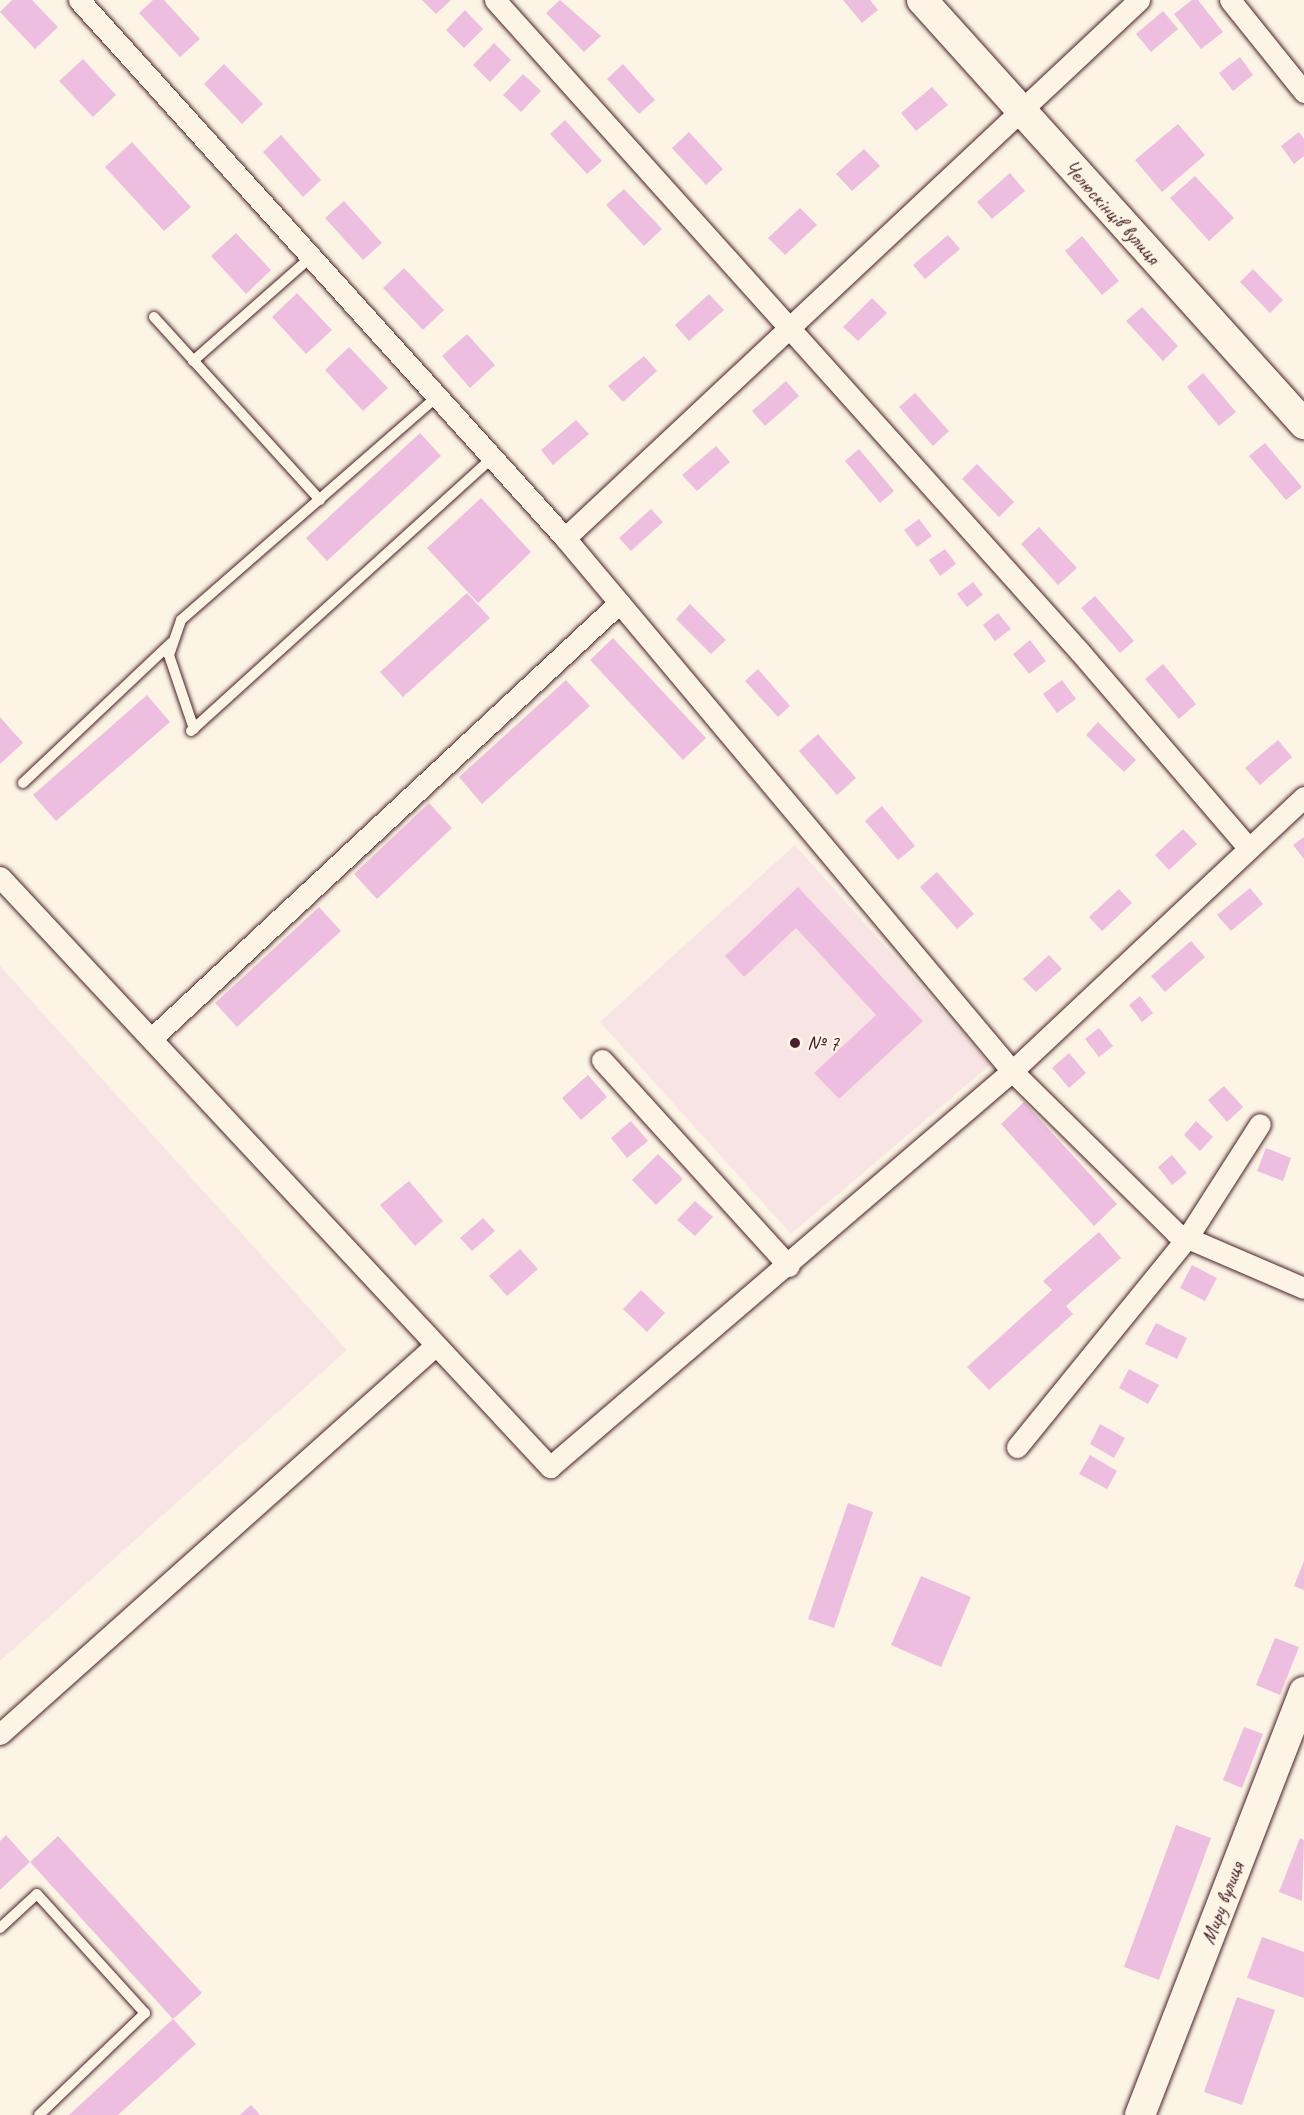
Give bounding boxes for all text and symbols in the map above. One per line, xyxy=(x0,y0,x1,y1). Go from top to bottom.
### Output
street label: Челюскінців вулиця xyxy=(1059,155,1165,269)
place label: № 7 xyxy=(807,1030,839,1056)
marker: № 7 xyxy=(788,1036,802,1050)
street label: Миру вулиця xyxy=(1195,1858,1249,1948)

